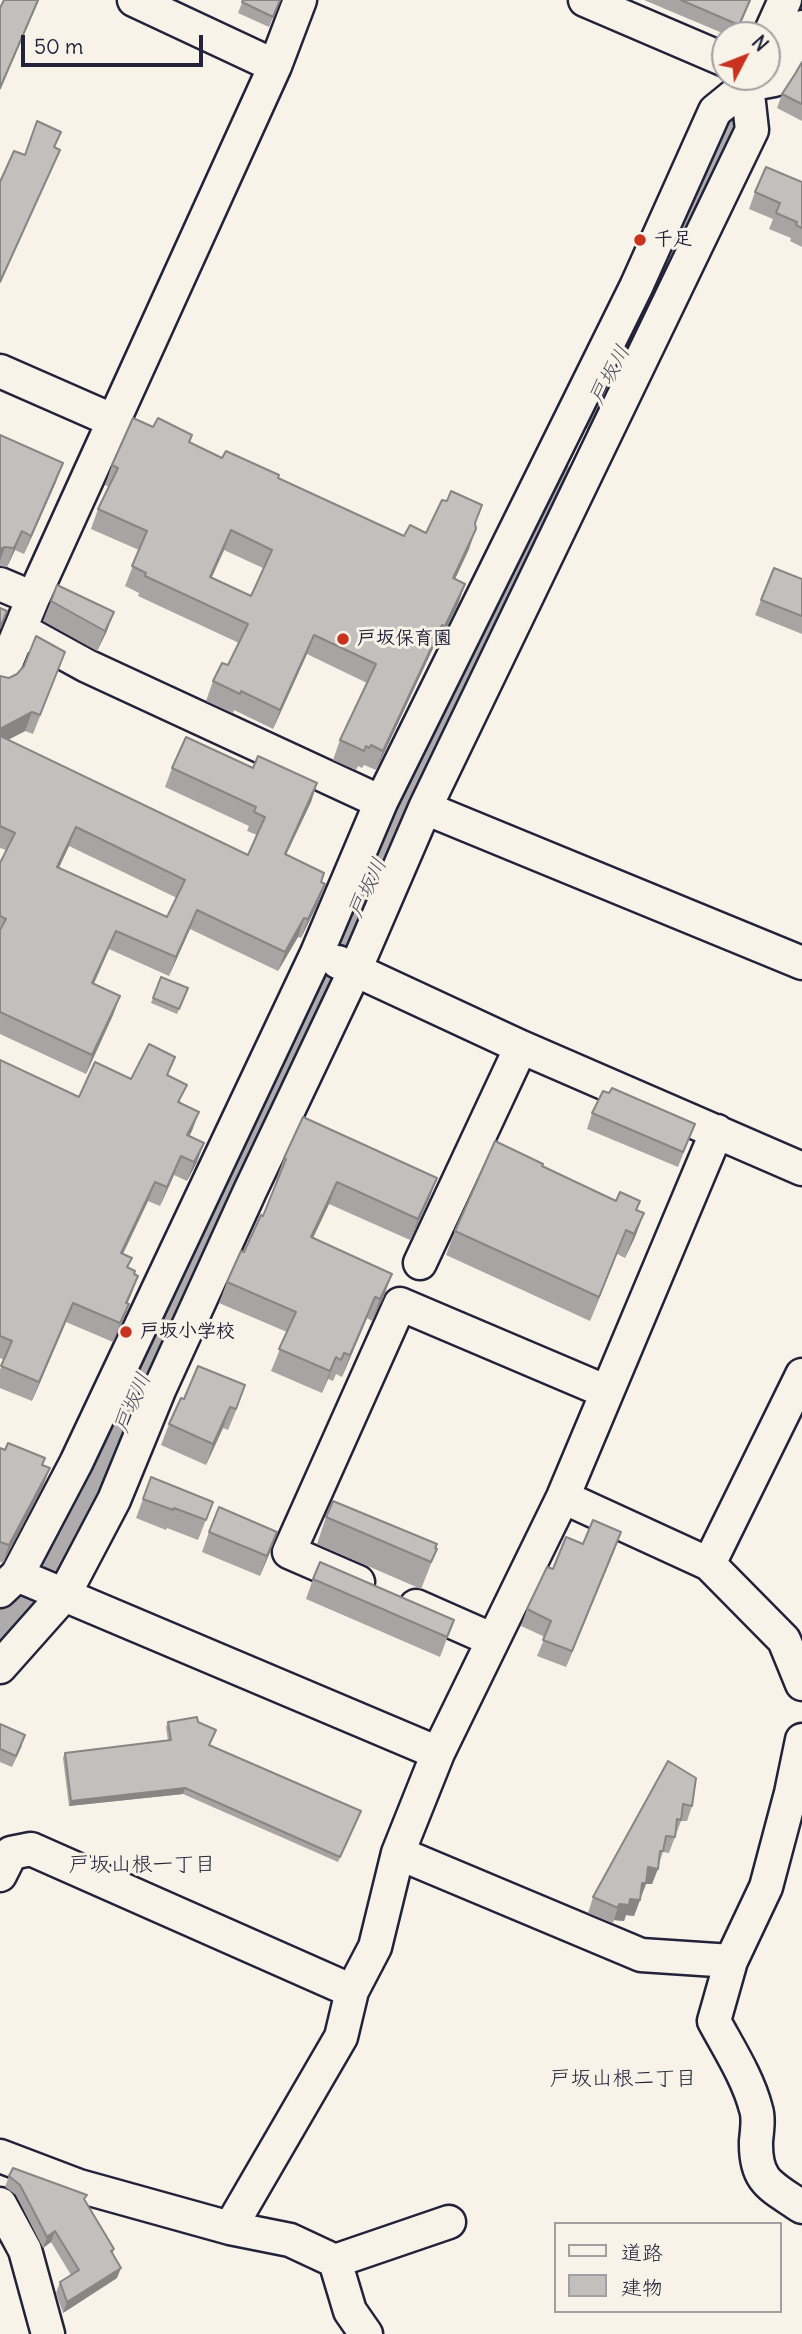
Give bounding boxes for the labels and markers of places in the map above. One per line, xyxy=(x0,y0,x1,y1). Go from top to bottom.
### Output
place label: 千足 xyxy=(654,229,692,251)
marker: 千足 xyxy=(632,232,648,248)
place label: 戸坂保育園 xyxy=(357,628,452,650)
marker: 戸坂保育園 xyxy=(335,631,351,647)
place label: 戸坂小学校 xyxy=(140,1321,235,1343)
marker: 戸坂小学校 xyxy=(118,1324,134,1340)

